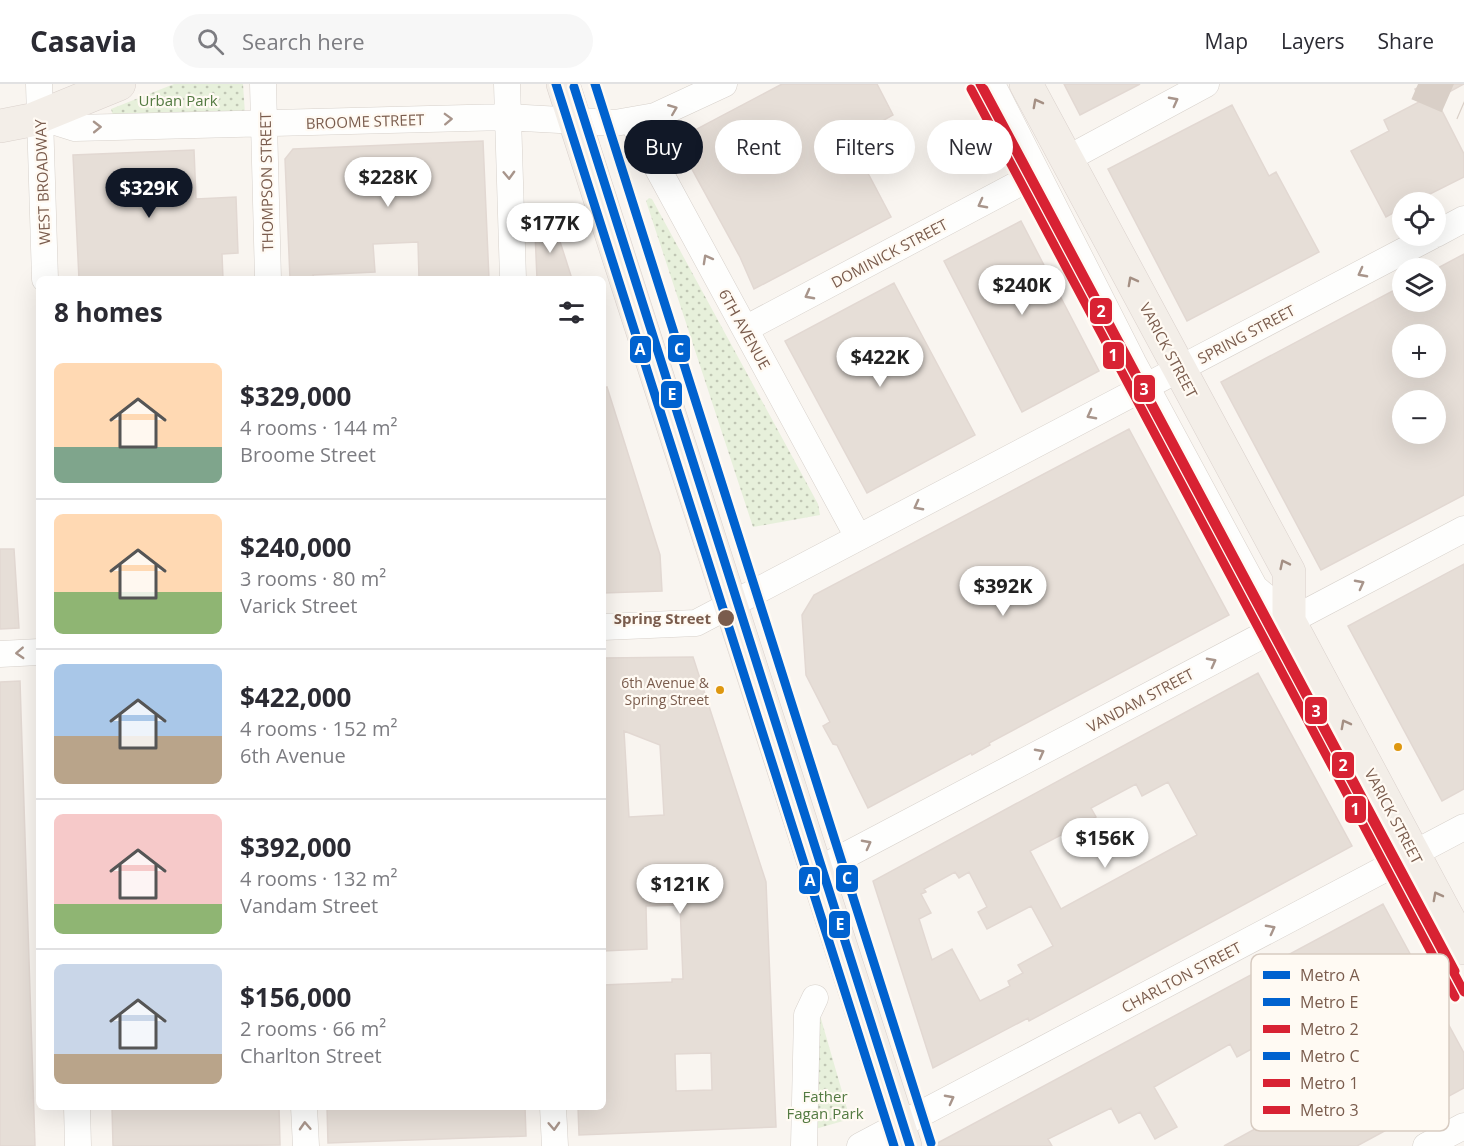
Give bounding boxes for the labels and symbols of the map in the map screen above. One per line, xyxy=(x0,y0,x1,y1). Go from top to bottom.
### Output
park label: Urban Park xyxy=(138,90,218,110)
one-way arrow xyxy=(1167,97,1178,108)
one-way arrow xyxy=(1033,99,1044,109)
one-way arrow xyxy=(667,104,678,116)
street label: BROOME STREET xyxy=(305,109,425,133)
street label: THOMPSON STREET xyxy=(255,111,277,252)
one-way arrow xyxy=(444,112,453,125)
street label: WEST BROADWAY xyxy=(30,118,54,245)
one-way arrow xyxy=(92,121,101,133)
pin: $228K xyxy=(346,157,430,208)
pin: $329K xyxy=(107,168,191,219)
one-way arrow xyxy=(502,171,515,180)
one-way arrow xyxy=(977,197,988,208)
pin: $177K xyxy=(508,203,592,254)
street label: DOMINICK STREET xyxy=(827,214,951,292)
one-way arrow xyxy=(703,255,714,266)
pin: $240K xyxy=(980,265,1064,316)
one-way arrow xyxy=(1358,266,1368,277)
one-way arrow xyxy=(1128,276,1139,287)
street label: 6TH AVENUE xyxy=(715,285,775,373)
one-way arrow xyxy=(805,288,816,299)
line badge: 2 xyxy=(1089,297,1113,325)
street label: VARICK STREET xyxy=(1136,299,1203,402)
text: 2 xyxy=(1096,300,1106,322)
street label: SPRING STREET xyxy=(1194,300,1299,368)
line badge: C xyxy=(667,334,691,363)
line badge: A xyxy=(629,335,652,364)
pin: $422K xyxy=(838,337,922,388)
text: A xyxy=(634,338,646,360)
text: C xyxy=(674,338,684,360)
line badge: 1 xyxy=(1102,341,1125,370)
text: 1 xyxy=(1108,344,1118,366)
line badge: 3 xyxy=(1133,374,1156,403)
text: 3 xyxy=(1139,378,1149,400)
line badge: E xyxy=(660,380,683,409)
text: E xyxy=(668,383,677,405)
one-way arrow xyxy=(1087,408,1097,419)
one-way arrow xyxy=(914,499,925,510)
one-way arrow xyxy=(1280,559,1292,570)
pin: $392K xyxy=(961,566,1045,617)
one-way arrow xyxy=(1353,580,1364,591)
place label: Spring Street xyxy=(614,608,711,628)
marker: Spring Street xyxy=(716,608,736,628)
one-way arrow xyxy=(15,647,24,660)
one-way arrow xyxy=(1206,658,1217,669)
street label: VANDAM STREET xyxy=(1083,663,1198,737)
place label: 6th Avenue & Spring Street xyxy=(621,673,710,709)
marker: 6th Avenue & Spring Street xyxy=(714,684,726,696)
line badge: 3 xyxy=(1304,696,1328,725)
text: 3 xyxy=(1311,700,1321,722)
one-way arrow xyxy=(1341,720,1352,730)
unlabelled marker xyxy=(1392,741,1404,753)
one-way arrow xyxy=(1034,749,1044,760)
line badge: 2 xyxy=(1331,751,1355,779)
text: 2 xyxy=(1338,754,1348,776)
street label: VARICK STREET xyxy=(1361,765,1428,868)
line badge: 1 xyxy=(1344,795,1367,824)
text: 1 xyxy=(1350,798,1360,820)
pin: $156K xyxy=(1063,818,1147,869)
one-way arrow xyxy=(861,840,872,851)
pin: $121K xyxy=(638,864,722,915)
line badge: C xyxy=(835,864,859,893)
line badge: A xyxy=(798,866,821,895)
text: C xyxy=(842,867,852,889)
text: A xyxy=(804,869,816,891)
one-way arrow xyxy=(1433,892,1444,902)
line badge: E xyxy=(828,910,851,939)
text: E xyxy=(836,913,845,935)
one-way arrow xyxy=(1265,925,1275,936)
street label: CHARLTON STREET xyxy=(1118,937,1245,1017)
legend xyxy=(1251,954,1449,1131)
text: Metro A xyxy=(1300,964,1360,986)
text: Metro E xyxy=(1300,991,1358,1013)
text: Metro 2 xyxy=(1300,1018,1359,1040)
text: Metro C xyxy=(1300,1045,1359,1067)
text: Metro 1 xyxy=(1300,1072,1359,1094)
park label: Father Fagan Park xyxy=(786,1086,864,1123)
one-way arrow xyxy=(944,1095,954,1106)
text: Metro 3 xyxy=(1300,1099,1359,1121)
one-way arrow xyxy=(298,1122,311,1131)
one-way arrow xyxy=(547,1122,560,1131)

